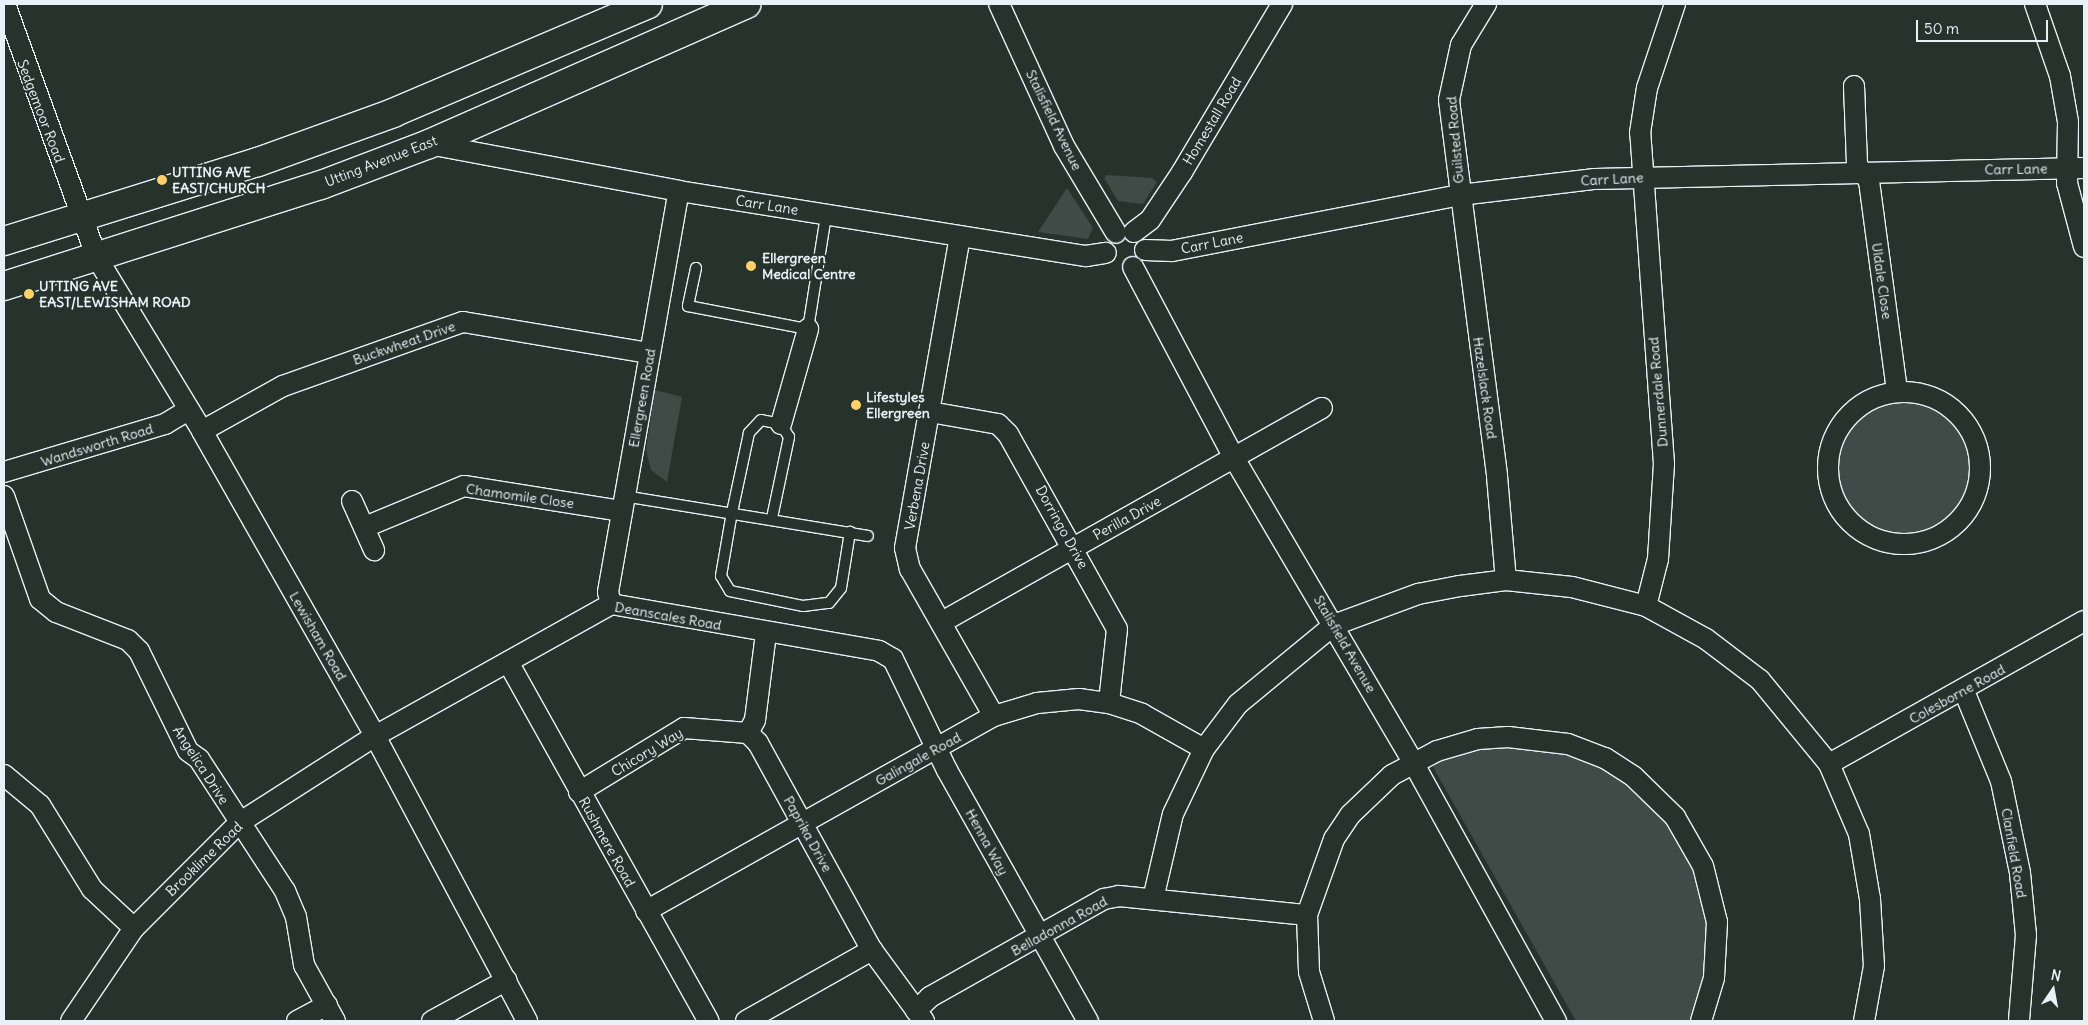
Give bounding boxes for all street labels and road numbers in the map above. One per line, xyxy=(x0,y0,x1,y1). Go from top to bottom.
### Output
street label: Sedgemoor Road xyxy=(14,57,68,165)
street label: Stalisfield Avenue xyxy=(1022,67,1086,173)
street label: Homestall Road xyxy=(1179,74,1245,168)
street label: Guilsted Road xyxy=(1443,96,1467,184)
street label: Utting Avenue East xyxy=(323,132,439,190)
street label: Carr Lane xyxy=(1984,160,2048,178)
street label: Carr Lane xyxy=(1580,169,1644,189)
street label: Carr Lane xyxy=(735,192,799,218)
street label: Carr Lane xyxy=(1179,229,1245,257)
street label: Uldale Close xyxy=(1868,242,1896,320)
street label: Buckwheat Drive xyxy=(351,318,457,368)
street label: Hazelslack Road xyxy=(1470,336,1500,440)
street label: Dunnerdale Road xyxy=(1645,336,1671,448)
street label: Ellergreen Road xyxy=(625,347,659,449)
street label: Wandsworth Road xyxy=(39,420,155,470)
street label: Verbena Drive xyxy=(901,441,933,531)
street label: Chamomile Close xyxy=(465,480,575,512)
street label: Dorringo Drive xyxy=(1032,482,1092,572)
street label: Perilla Drive xyxy=(1090,492,1164,544)
street label: Lewisham Road xyxy=(286,589,350,683)
street label: Stalisfield Avenue xyxy=(1310,592,1380,696)
street label: Deanscales Road xyxy=(613,598,723,634)
street label: Colesborne Road xyxy=(1906,661,2008,727)
street label: Angelica Drive xyxy=(169,723,233,807)
street label: Chicory Way xyxy=(608,724,686,780)
street label: Galingale Road xyxy=(872,729,964,789)
street label: Paprika Drive xyxy=(780,793,836,875)
street label: Rushmere Road xyxy=(575,794,639,890)
street label: Henna Way xyxy=(962,806,1012,878)
street label: Clanfield Road xyxy=(1998,807,2030,899)
street label: Brooklime Road xyxy=(162,818,246,900)
street label: Belladonna Road xyxy=(1008,893,1110,959)

